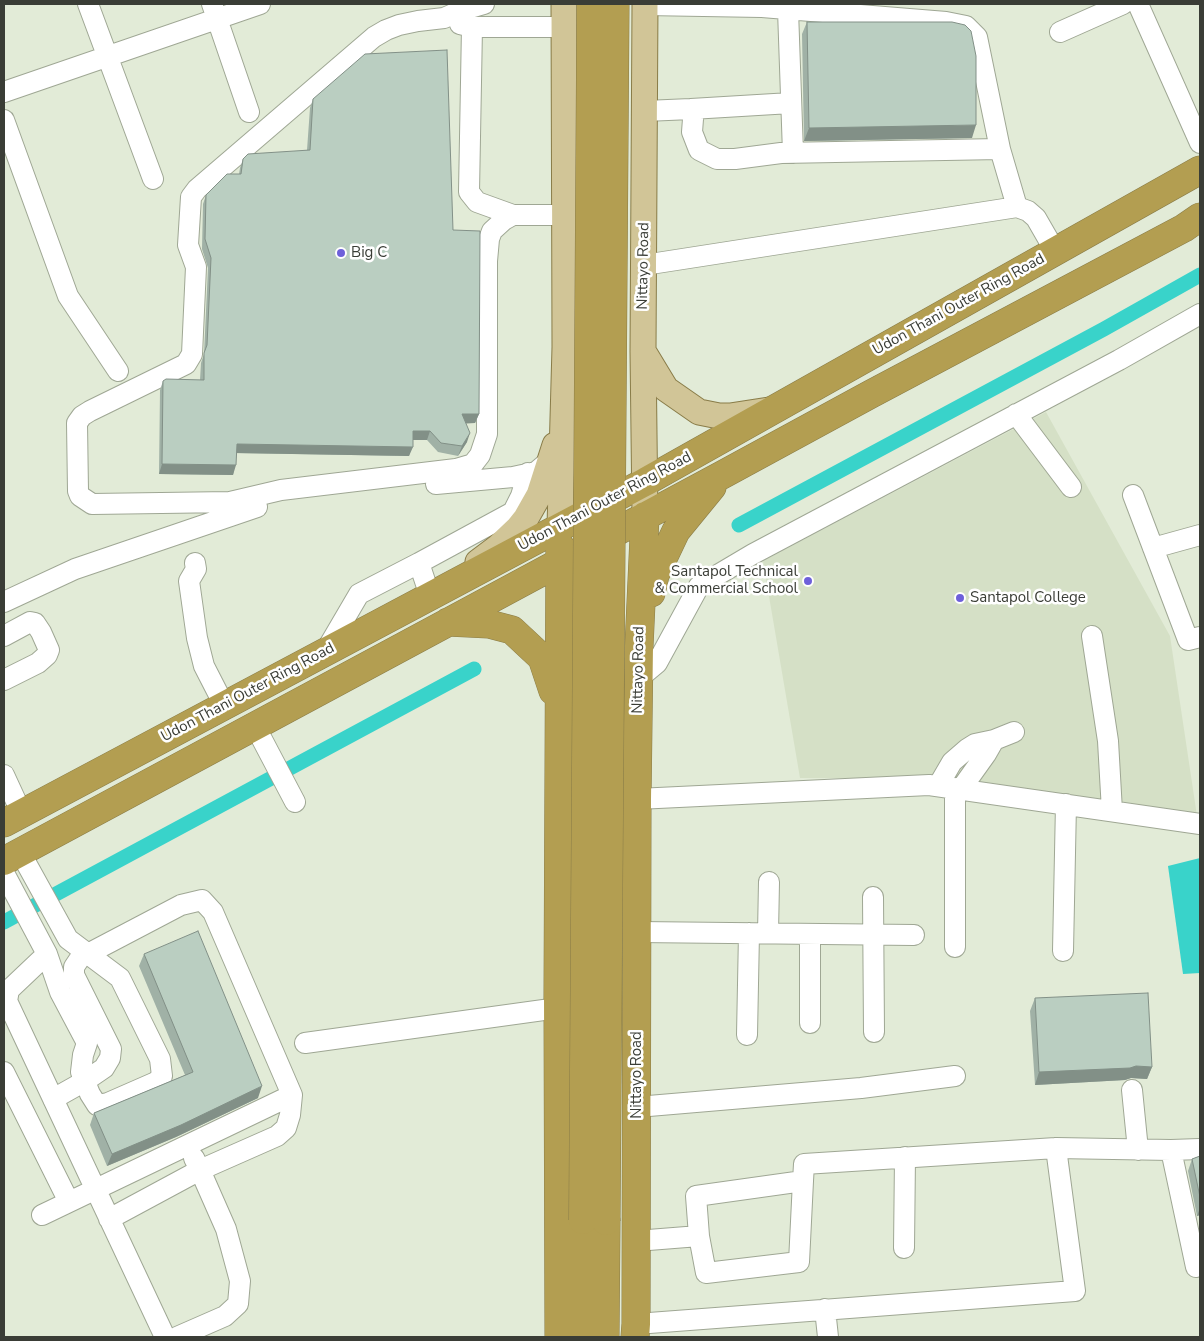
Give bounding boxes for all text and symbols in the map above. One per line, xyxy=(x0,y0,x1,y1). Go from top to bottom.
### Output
street label: Nittayo Road xyxy=(634,222,654,310)
place label: Big C xyxy=(351,244,387,262)
marker: Big C xyxy=(335,247,347,259)
street label: Udon Thani Outer Ring Road xyxy=(870,250,1048,360)
street label: Udon Thani Outer Ring Road xyxy=(515,449,695,555)
place label: Santapol Technical & Commercial School xyxy=(654,563,798,598)
marker: Santapol Technical & Commercial School xyxy=(802,575,814,587)
place label: Santapol College xyxy=(970,589,1086,607)
marker: Santapol College xyxy=(954,592,966,604)
street label: Nittayo Road xyxy=(629,626,649,714)
street label: Udon Thani Outer Ring Road xyxy=(158,640,338,746)
street label: Nittayo Road xyxy=(628,1031,646,1119)

